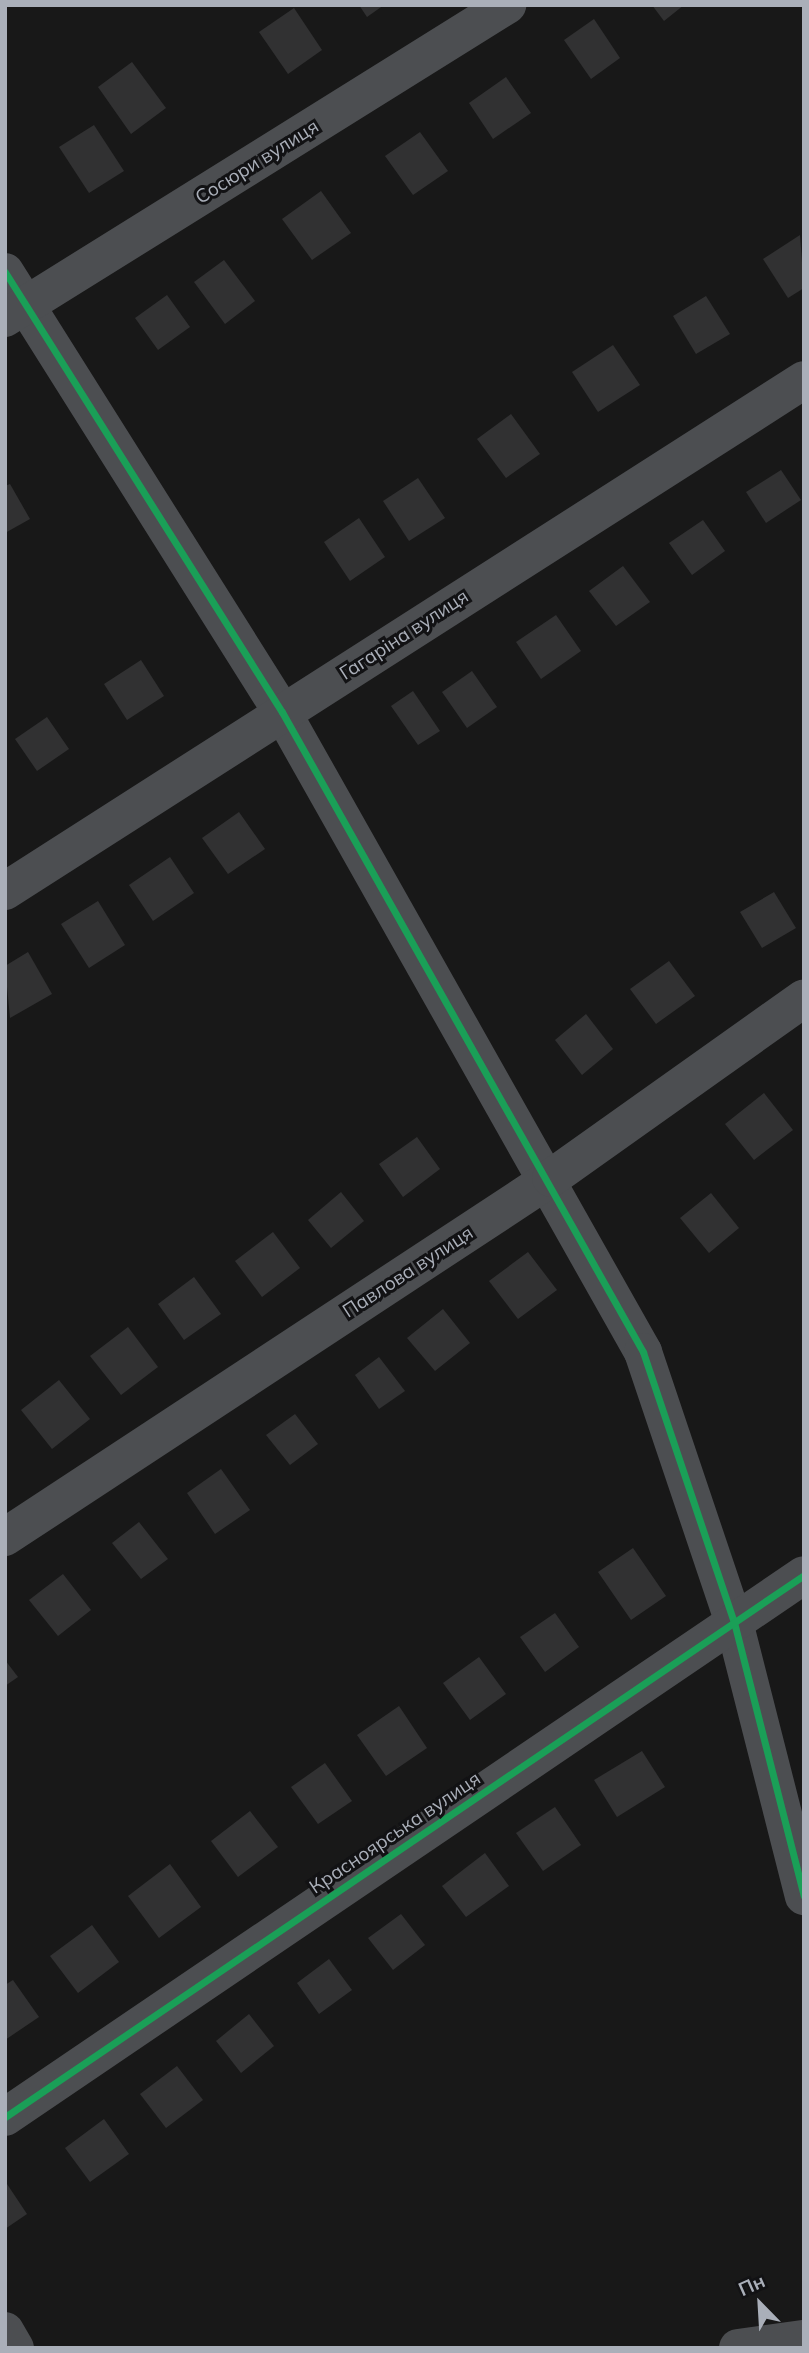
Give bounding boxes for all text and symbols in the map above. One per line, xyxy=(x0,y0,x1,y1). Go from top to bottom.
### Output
street label: Сосюри вулиця xyxy=(191,115,323,209)
street label: Гагаріна вулиця xyxy=(335,585,473,685)
street label: Павлова вулиця xyxy=(339,1221,477,1323)
street label: Красноярська вулиця xyxy=(305,1767,485,1899)
text: Пн xyxy=(735,2268,768,2301)
north arrow xyxy=(725,2269,795,2339)

